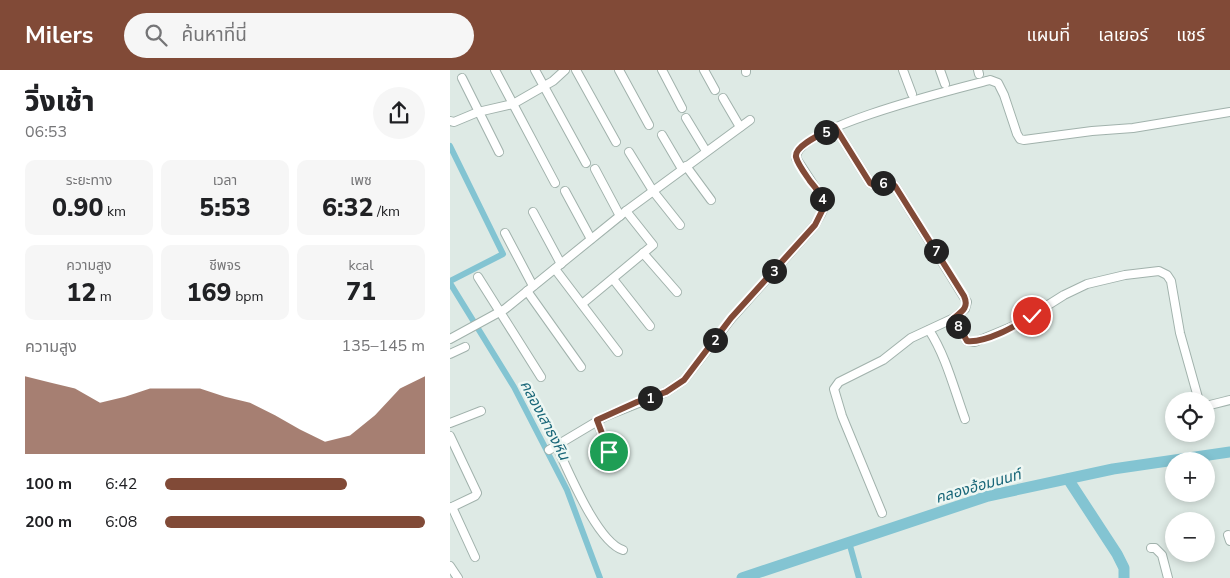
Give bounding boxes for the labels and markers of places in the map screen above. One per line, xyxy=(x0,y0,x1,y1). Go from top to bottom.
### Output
pin: 5 xyxy=(814,120,838,144)
pin: 6 xyxy=(870,170,896,196)
pin: 4 xyxy=(810,186,834,212)
pin: 7 xyxy=(924,238,948,264)
pin: 3 xyxy=(762,258,786,284)
pin xyxy=(1011,295,1053,337)
pin: 8 xyxy=(946,314,970,338)
pin: 2 xyxy=(702,328,728,352)
pin: 1 xyxy=(638,386,662,410)
pin xyxy=(588,431,630,473)

